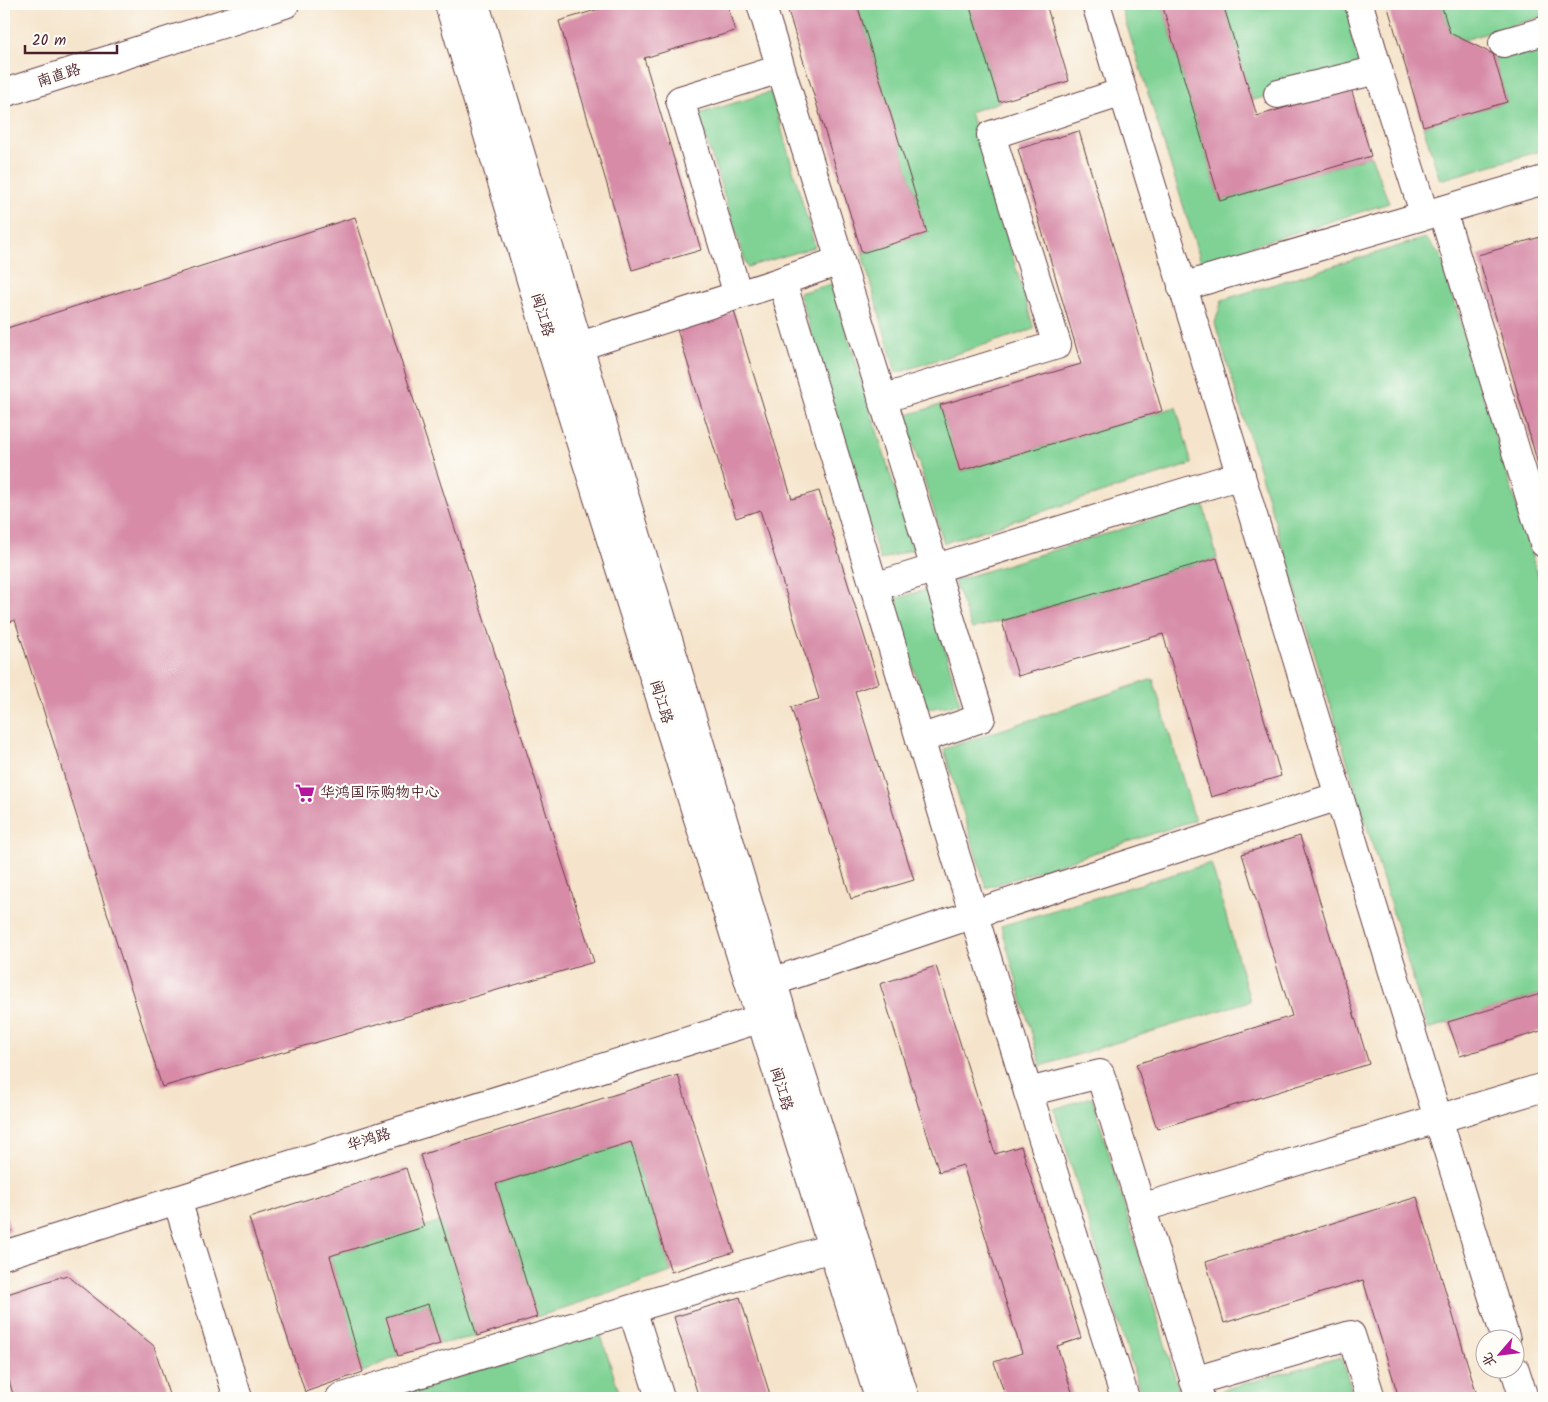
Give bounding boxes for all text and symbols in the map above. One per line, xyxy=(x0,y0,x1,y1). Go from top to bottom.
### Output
scale bar xyxy=(25,22,118,54)
text: 20 m xyxy=(32,29,66,53)
street label: 南直路 xyxy=(34,58,84,94)
street label: 闽江路 xyxy=(524,290,560,340)
street label: 闽江路 xyxy=(643,677,679,727)
place label: 华鸿国际购物中心 xyxy=(320,781,440,805)
supermarket icon: 华鸿国际购物中心 xyxy=(294,782,316,804)
street label: 闽江路 xyxy=(763,1064,799,1114)
street label: 华鸿路 xyxy=(344,1122,394,1158)
north arrow xyxy=(1476,1330,1526,1380)
text: 北 xyxy=(1476,1348,1502,1371)

